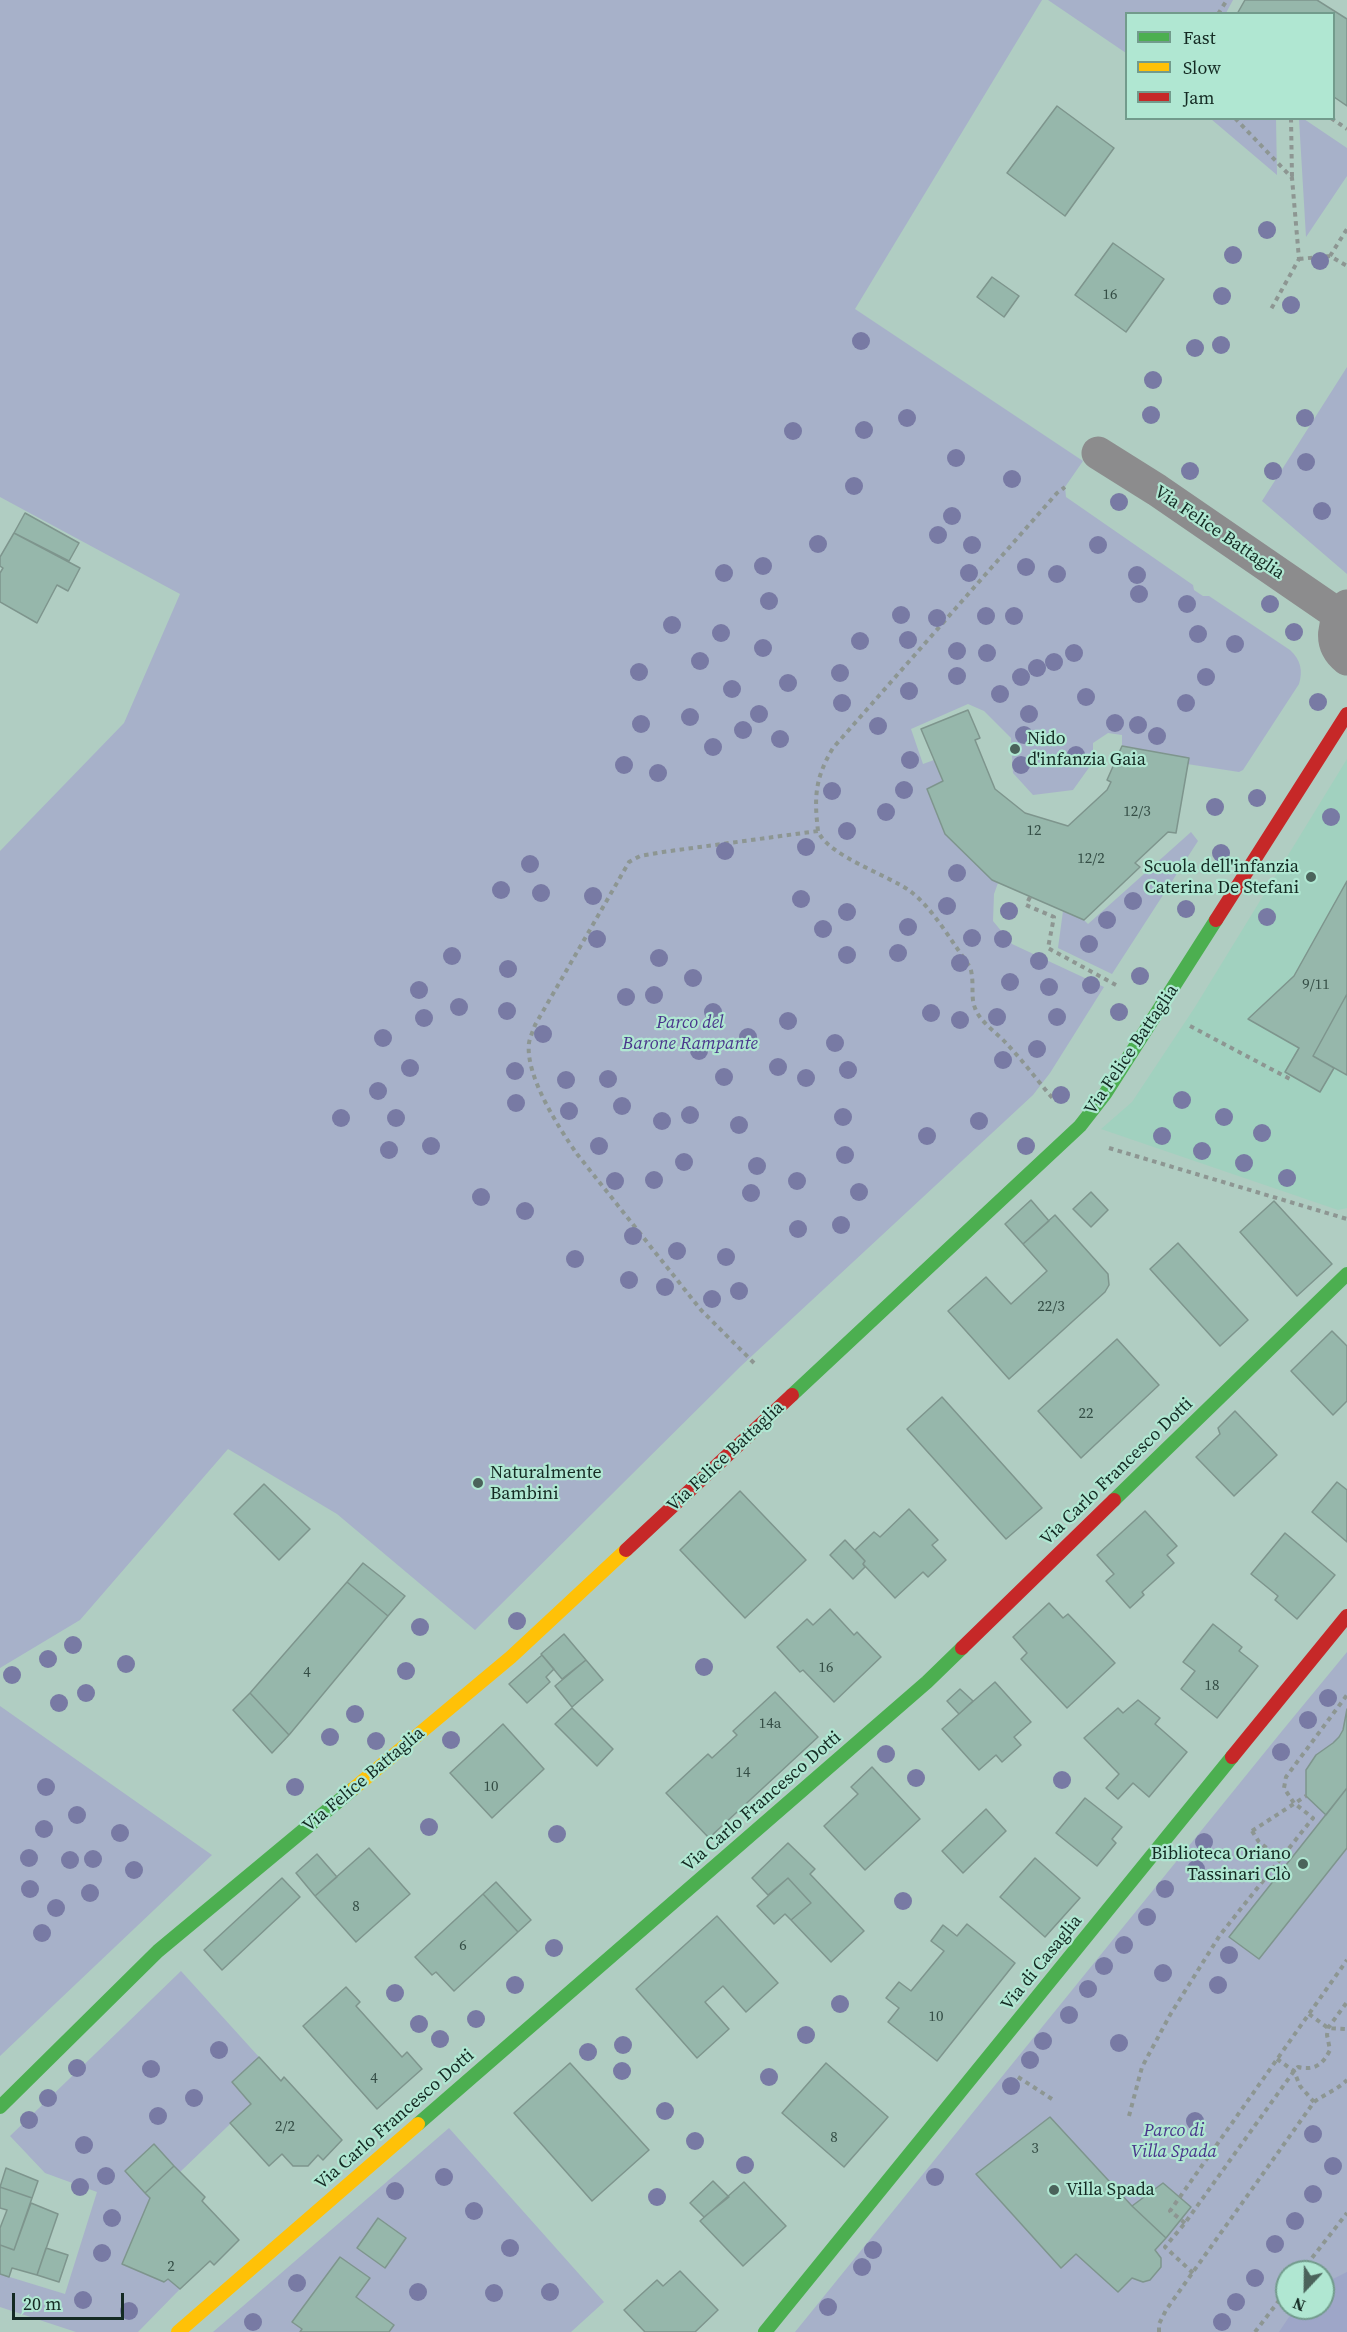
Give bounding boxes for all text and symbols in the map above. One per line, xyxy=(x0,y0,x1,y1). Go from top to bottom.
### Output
legend xyxy=(1125,12,1335,120)
text: Fast xyxy=(1183,25,1216,50)
text: Slow xyxy=(1183,55,1221,80)
text: Jam xyxy=(1183,85,1215,110)
house number: 16 xyxy=(1103,286,1117,304)
street label: Via Felice Battaglia xyxy=(1150,481,1288,585)
place label: Nido d'infanzia Gaia xyxy=(1027,728,1146,771)
marker: Nido d'infanzia Gaia xyxy=(1008,742,1022,756)
house number: 12/3 xyxy=(1123,803,1151,821)
house number: 12 xyxy=(1027,822,1041,840)
house number: 12/2 xyxy=(1077,850,1105,868)
place label: Scuola dell'infanzia Caterina De Stefani xyxy=(1144,856,1299,898)
marker: Scuola dell'infanzia Caterina De Stefani xyxy=(1304,870,1318,884)
house number: 9/11 xyxy=(1302,976,1330,994)
street label: Via Felice Battaglia xyxy=(1080,981,1184,1119)
park label: Parco del Barone Rampante xyxy=(622,1012,758,1054)
house number: 22/3 xyxy=(1037,1298,1065,1316)
street label: Via Carlo Francesco Dotti xyxy=(1036,1394,1198,1550)
street label: Via Felice Battaglia xyxy=(663,1397,789,1517)
house number: 22 xyxy=(1079,1405,1093,1423)
place label: Naturalmente Bambini xyxy=(490,1462,602,1504)
marker: Naturalmente Bambini xyxy=(471,1476,485,1490)
house number: 16 xyxy=(819,1659,833,1677)
house number: 4 xyxy=(303,1664,311,1682)
house number: 18 xyxy=(1205,1677,1219,1695)
house number: 14a xyxy=(759,1715,781,1733)
street label: Via Felice Battaglia xyxy=(299,1723,429,1837)
street label: Via Carlo Francesco Dotti xyxy=(678,1727,846,1877)
house number: 14 xyxy=(736,1764,750,1782)
house number: 10 xyxy=(484,1778,498,1796)
place label: Biblioteca Oriano Tassinari Clò xyxy=(1151,1843,1291,1886)
marker: Biblioteca Oriano Tassinari Clò xyxy=(1296,1857,1310,1871)
house number: 8 xyxy=(352,1898,360,1916)
street label: Via di Casaglia xyxy=(997,1911,1087,2015)
house number: 6 xyxy=(459,1937,467,1955)
house number: 10 xyxy=(929,2008,943,2026)
street label: Via Carlo Francesco Dotti xyxy=(311,2045,479,2195)
house number: 4 xyxy=(370,2070,378,2088)
house number: 2/2 xyxy=(275,2118,295,2136)
park label: Parco di Villa Spada xyxy=(1131,2120,1217,2162)
house number: 8 xyxy=(830,2129,838,2147)
house number: 3 xyxy=(1031,2140,1039,2158)
place label: Villa Spada xyxy=(1066,2179,1155,2201)
marker: Villa Spada xyxy=(1047,2183,1061,2197)
house number: 2 xyxy=(167,2258,175,2276)
north arrow xyxy=(1275,2260,1335,2320)
scale bar xyxy=(15,2281,128,2319)
text: 20 m xyxy=(23,2291,61,2316)
text: N xyxy=(1289,2292,1309,2317)

